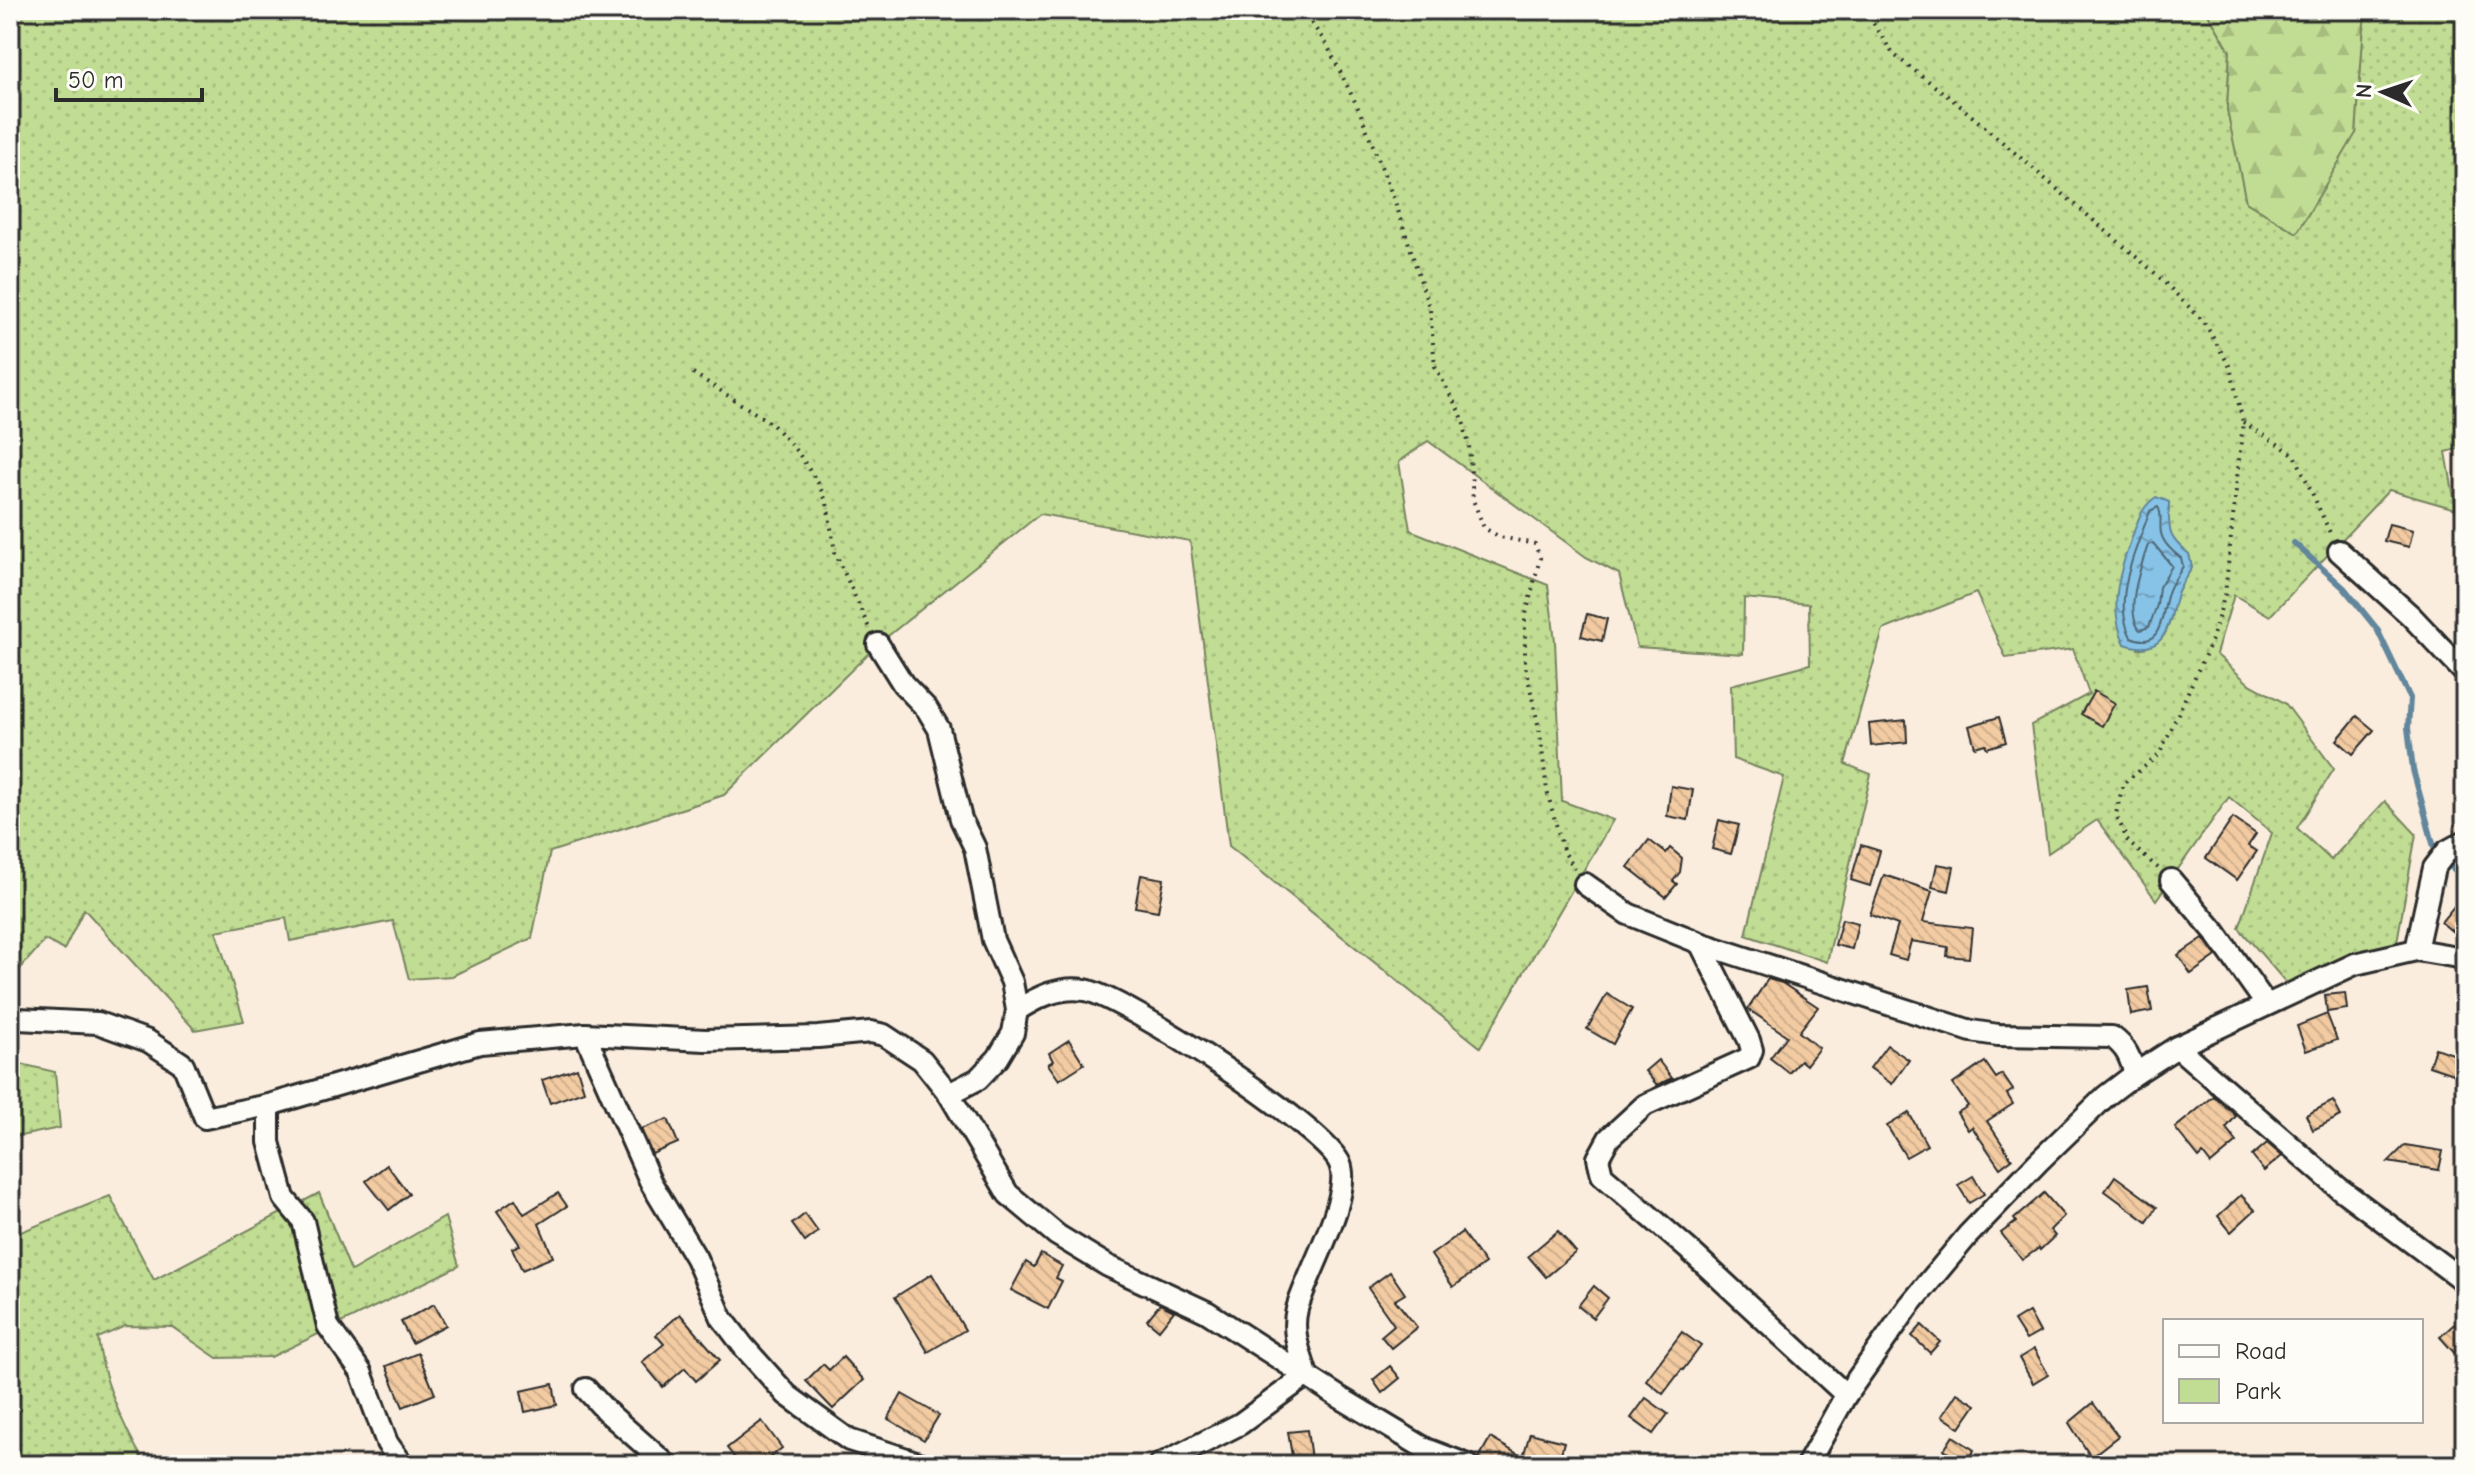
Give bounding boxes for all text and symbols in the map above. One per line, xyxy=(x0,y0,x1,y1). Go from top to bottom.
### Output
scale bar xyxy=(56,52,202,102)
north arrow xyxy=(2343,52,2423,132)
text: 50 m xyxy=(68,66,124,94)
text: N xyxy=(2351,83,2377,99)
legend xyxy=(2163,1319,2423,1423)
text: Road xyxy=(2235,1337,2287,1365)
text: Park xyxy=(2235,1377,2281,1405)

